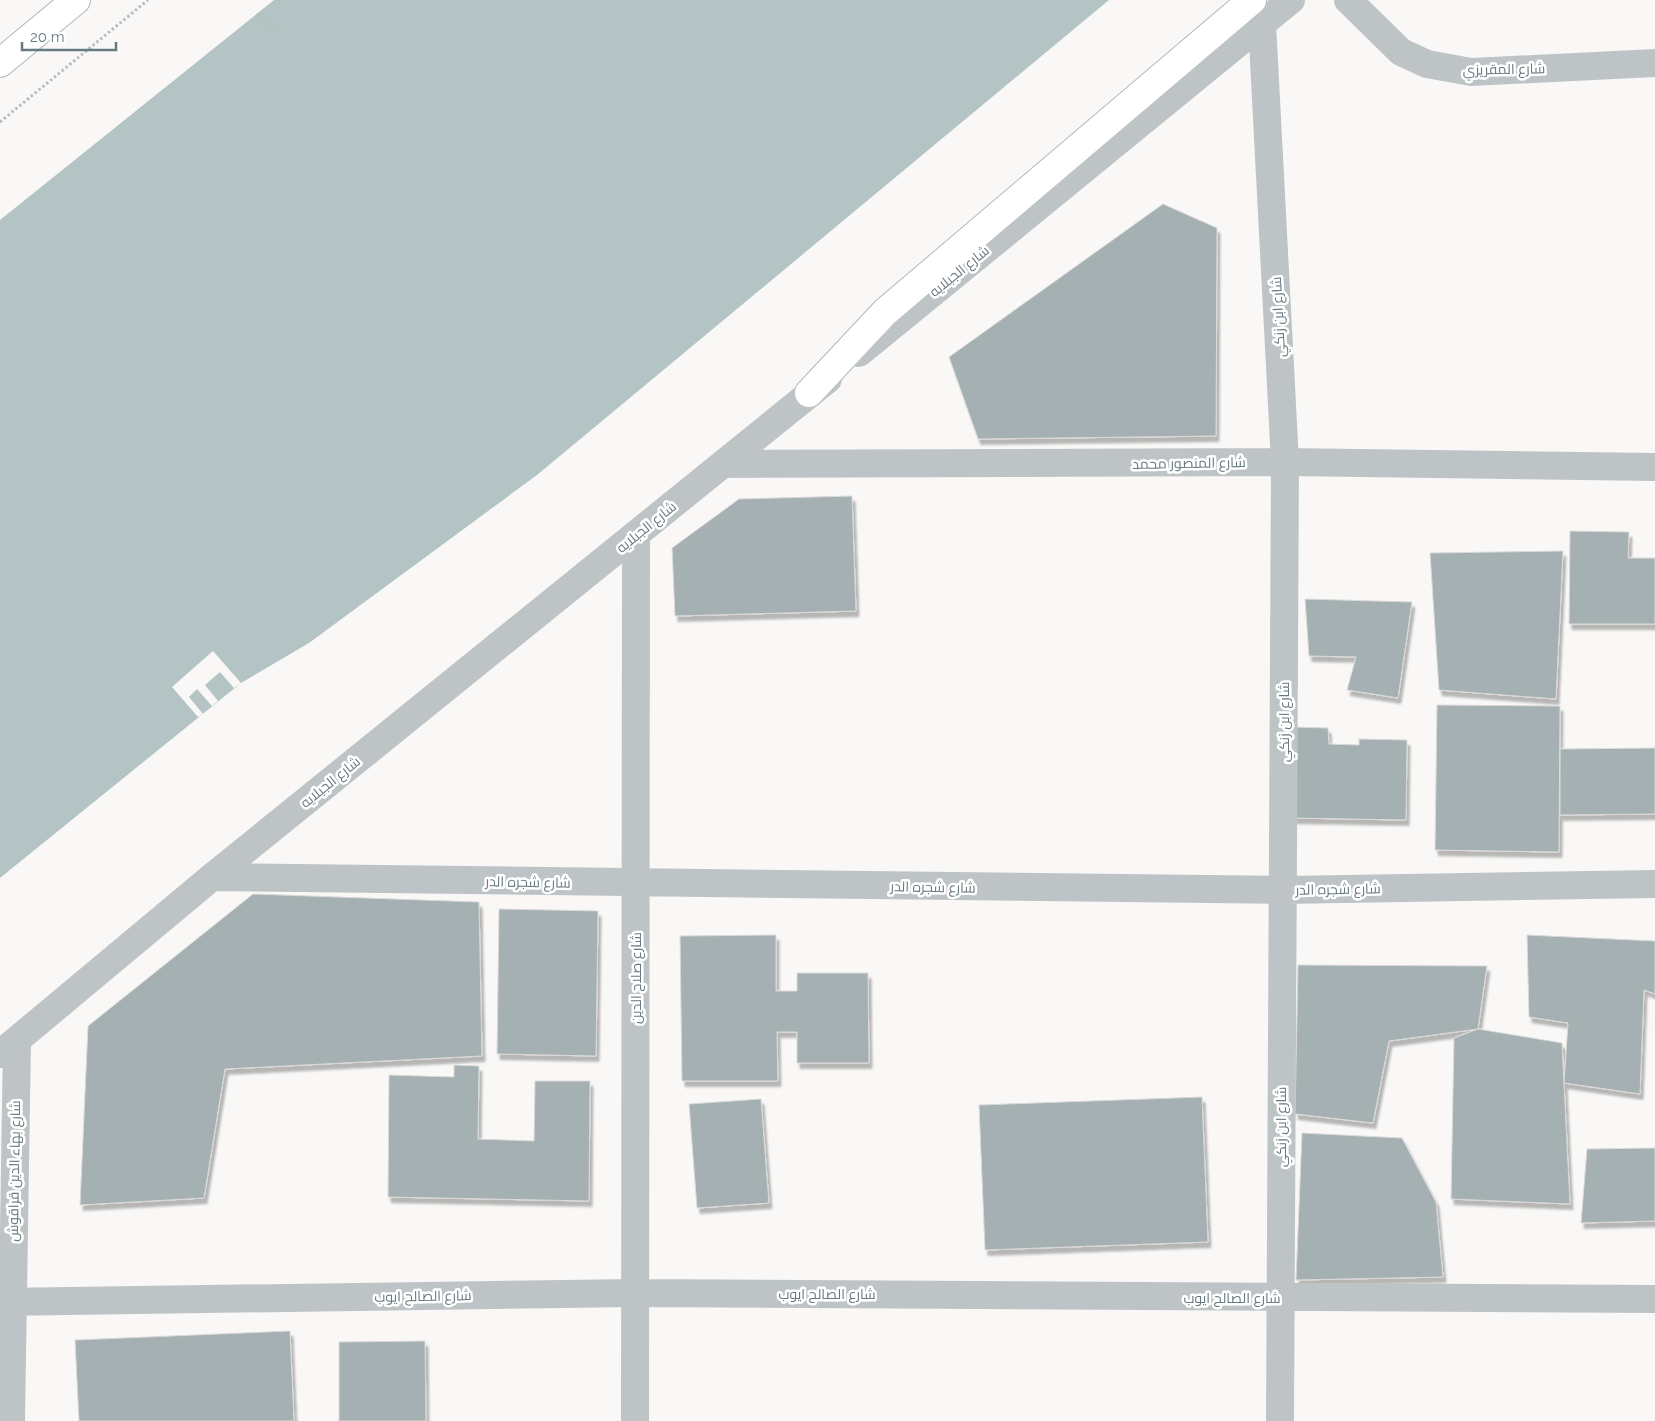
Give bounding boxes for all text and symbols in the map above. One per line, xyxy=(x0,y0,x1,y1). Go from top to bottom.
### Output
scale bar xyxy=(22,20,116,52)
text: 20 m xyxy=(30,28,65,46)
street label: شارع المقريزي xyxy=(1463,60,1545,82)
street label: شارع الجبلايه xyxy=(926,242,993,301)
street label: شارع ابن زنكي xyxy=(1268,276,1292,358)
street label: شارع المنصور محمد xyxy=(1132,454,1246,473)
street label: شارع الجبلايه xyxy=(613,498,680,557)
street label: شارع ابن زنكي xyxy=(1276,682,1296,762)
street label: شارع الجبلايه xyxy=(297,753,364,812)
street label: شارع شجره الدر xyxy=(484,873,571,892)
street label: شارع شجره الدر xyxy=(889,878,976,897)
street label: شارع شجره الدر xyxy=(1294,880,1381,899)
street label: شارع صلاح الدين xyxy=(628,932,645,1024)
street label: شارع ابن زنكي xyxy=(1273,1087,1293,1167)
street label: شارع بهاء الدين قراقوش xyxy=(5,1100,24,1242)
street label: شارع الصالح ايوب xyxy=(778,1286,876,1303)
street label: شارع الصالح ايوب xyxy=(374,1287,472,1306)
street label: شارع الصالح ايوب xyxy=(1183,1290,1281,1307)

